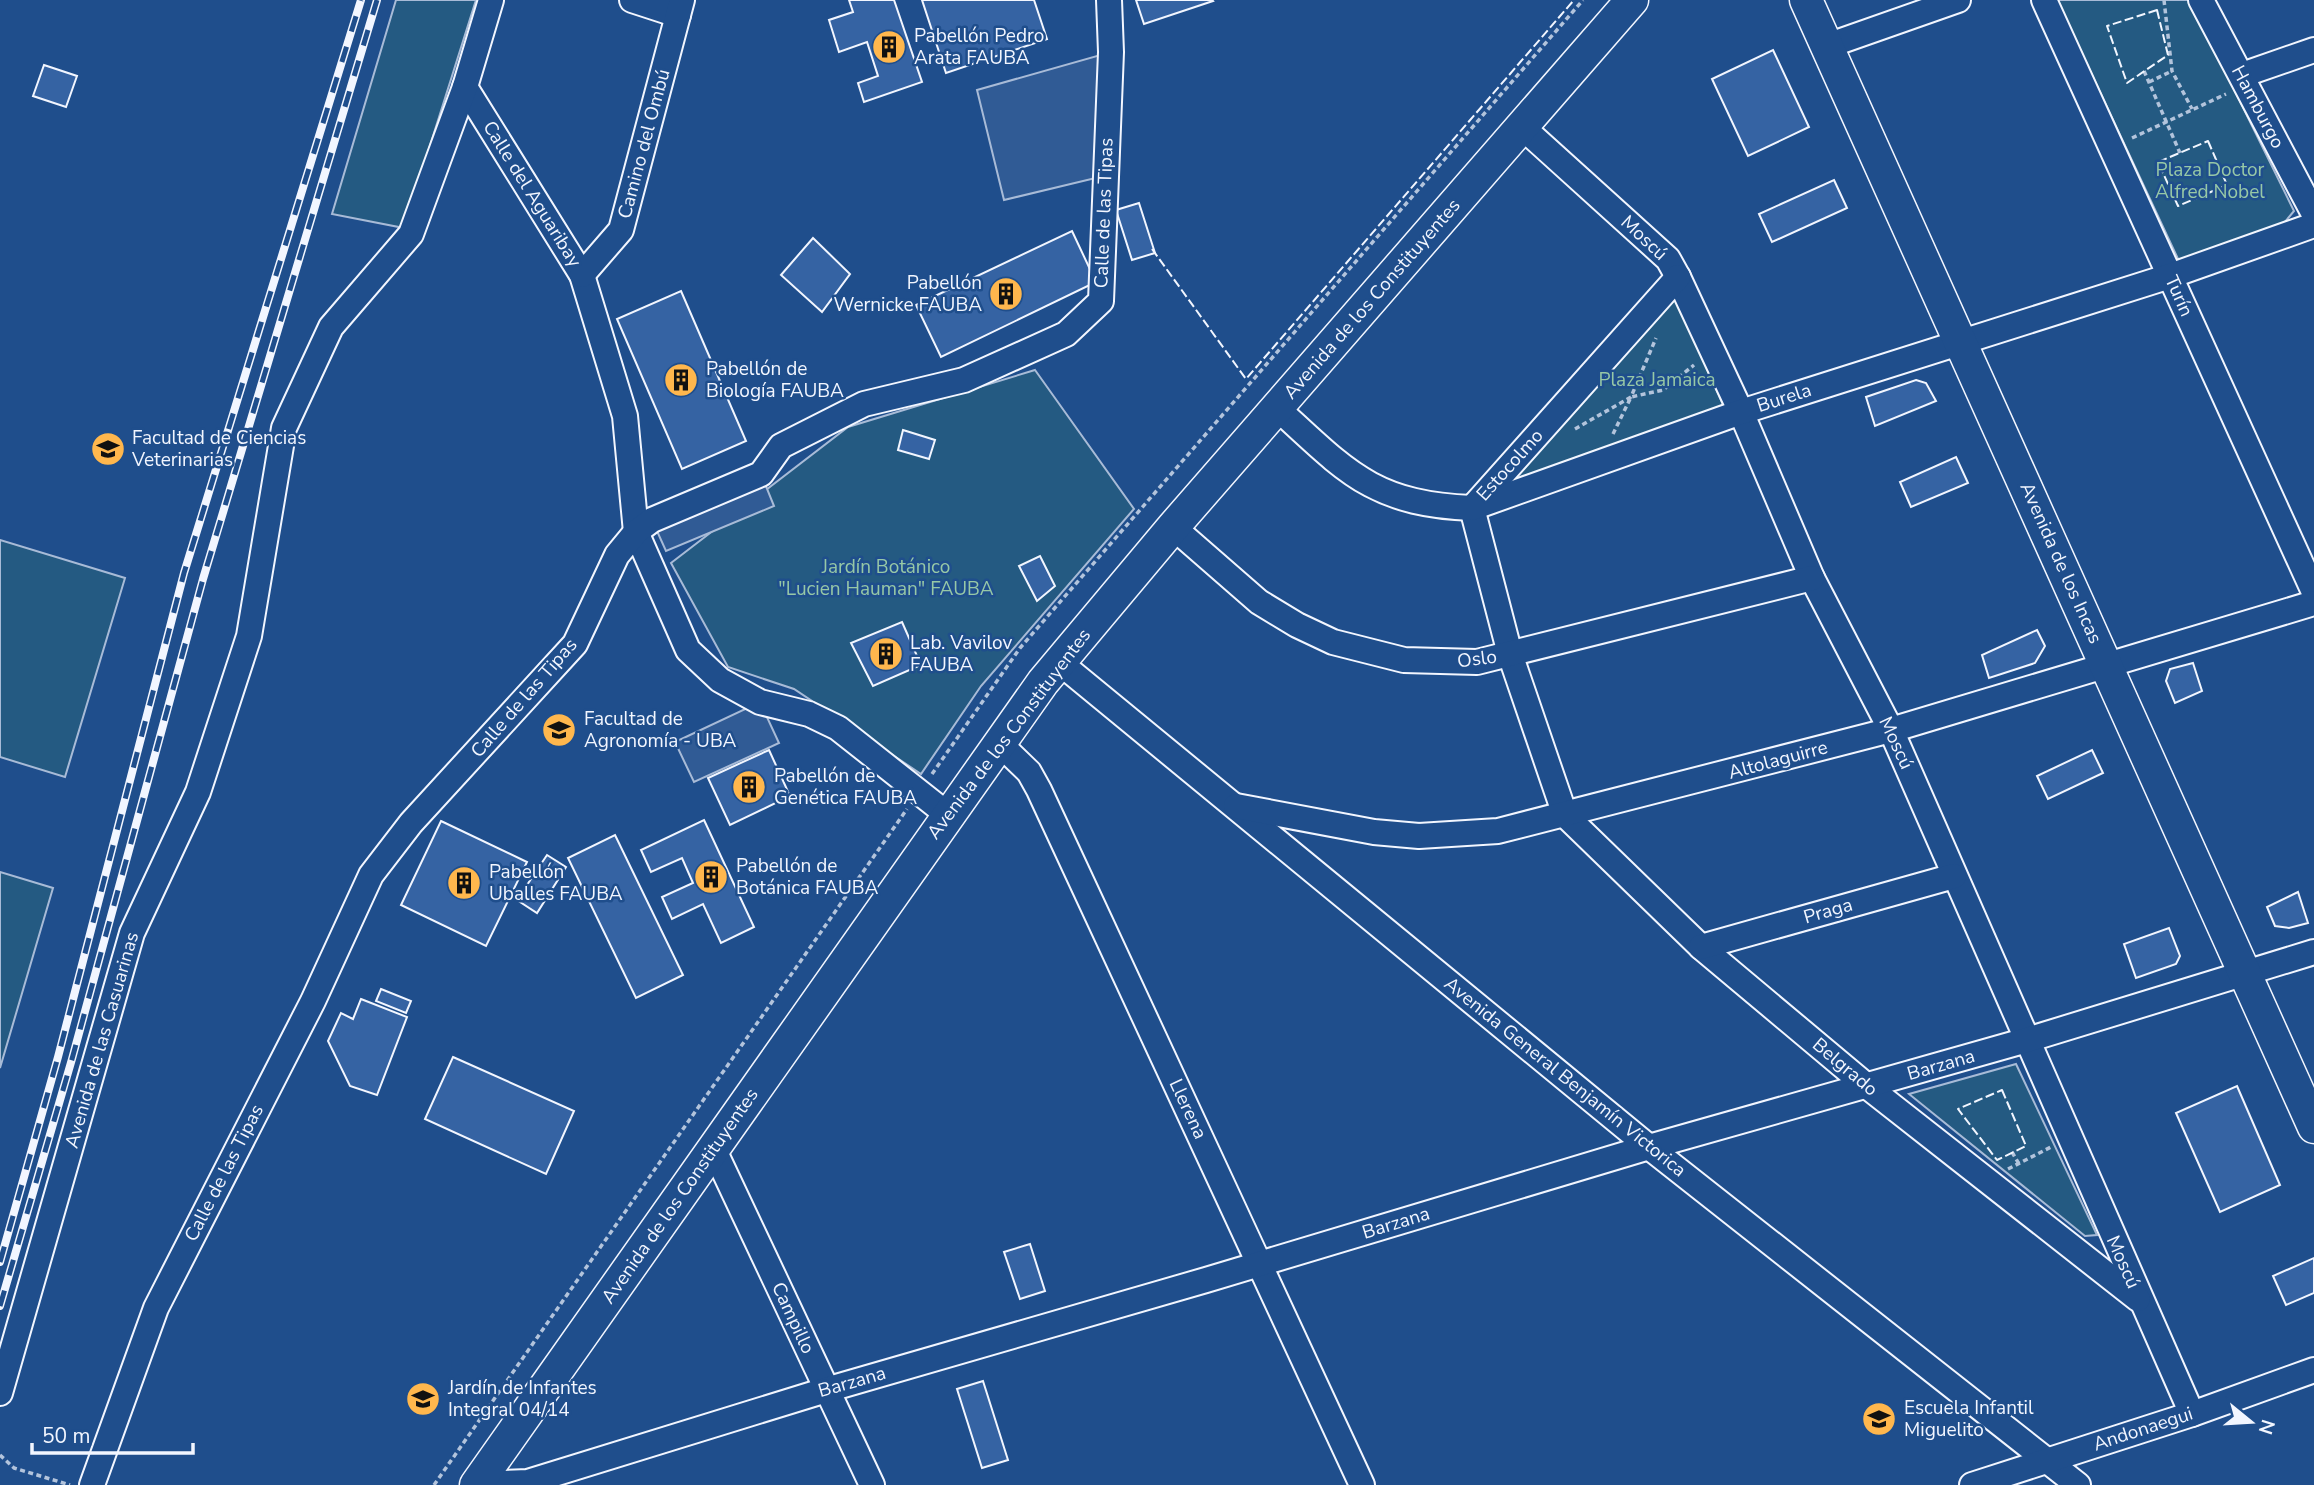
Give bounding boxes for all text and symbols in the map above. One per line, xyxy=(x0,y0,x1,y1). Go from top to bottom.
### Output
place label: Pabellón Pedro Arata FAUBA xyxy=(914,23,1044,71)
building icon: Pabellón Pedro Arata FAUBA xyxy=(870,28,908,66)
street label: Hamburgo xyxy=(2225,61,2291,153)
street label: Camino del Ombú xyxy=(612,66,676,222)
street label: Calle del Aguaribay xyxy=(476,116,588,272)
street label: Calle de las Tipas xyxy=(1088,137,1120,289)
park label: Plaza Doctor Alfred Nobel xyxy=(2155,157,2265,205)
street label: Avenida de los Constituyentes xyxy=(1278,193,1466,405)
street label: Moscú xyxy=(1615,210,1673,266)
place label: Pabellón Wernicke FAUBA xyxy=(834,270,982,318)
street label: Turín xyxy=(2158,271,2200,321)
building icon: Pabellón Wernicke FAUBA xyxy=(987,275,1025,313)
place label: Pabellón de Biología FAUBA xyxy=(706,356,844,404)
building icon: Pabellón de Biología FAUBA xyxy=(662,361,700,399)
park label: Plaza Jamaica xyxy=(1598,367,1716,393)
street label: Burela xyxy=(1753,377,1815,419)
street label: Estocolmo xyxy=(1471,423,1549,507)
place label: Facultad de Ciencias Veterinarias xyxy=(131,425,306,473)
school or university icon: Facultad de Ciencias Veterinarias xyxy=(89,430,127,468)
street label: Avenida de los Incas xyxy=(2014,478,2108,648)
park label: Jardín Botánico "Lucien Hauman" FAUBA xyxy=(778,554,994,602)
street label: Avenida de los Constituyentes xyxy=(921,623,1097,845)
place label: Lab. Vavilov FAUBA xyxy=(910,630,1012,678)
street label: Calle de las Tipas xyxy=(465,633,583,763)
building icon: Lab. Vavilov FAUBA xyxy=(867,635,905,673)
street label: Oslo xyxy=(1456,644,1498,674)
place label: Facultad de Agronomía - UBA xyxy=(584,706,737,754)
school or university icon: Facultad de Agronomía - UBA xyxy=(540,711,578,749)
street label: Moscú xyxy=(1873,712,1919,774)
street label: Altolaguirre xyxy=(1725,734,1831,786)
place label: Pabellón de Genética FAUBA xyxy=(774,763,917,811)
building icon: Pabellón de Genética FAUBA xyxy=(730,768,768,806)
place label: Pabellón de Botánica FAUBA xyxy=(736,853,879,901)
building icon: Pabellón de Botánica FAUBA xyxy=(692,858,730,896)
place label: Pabellón Uballes FAUBA xyxy=(489,859,623,907)
building icon: Pabellón Uballes FAUBA xyxy=(445,864,483,902)
street label: Praga xyxy=(1800,892,1856,930)
street label: Avenida de las Casuarinas xyxy=(59,929,145,1151)
street label: Avenida General Benjamín Victorica xyxy=(1438,971,1692,1183)
street label: Belgrado xyxy=(1807,1032,1883,1102)
street label: Barzana xyxy=(1904,1043,1978,1087)
street label: Llerena xyxy=(1163,1075,1213,1143)
street label: Avenida de los Constituyentes xyxy=(595,1083,765,1309)
street label: Calle de las Tipas xyxy=(178,1100,270,1246)
street label: Barzana xyxy=(1359,1200,1433,1246)
street label: Moscú xyxy=(2100,1231,2146,1293)
street label: Campillo xyxy=(765,1278,821,1358)
street label: Barzana xyxy=(815,1360,889,1404)
place label: Jardín de Infantes Integral 04/14 xyxy=(447,1375,597,1423)
school or university icon: Jardín de Infantes Integral 04/14 xyxy=(404,1380,442,1418)
north arrow xyxy=(2216,1387,2286,1457)
place label: Escuela Infantil Miguelito xyxy=(1904,1395,2034,1443)
school or university icon: Escuela Infantil Miguelito xyxy=(1860,1400,1898,1438)
street label: Andonaegui xyxy=(2090,1401,2196,1457)
scale bar xyxy=(32,1412,192,1456)
text: N xyxy=(2252,1416,2281,1438)
text: 50 m xyxy=(42,1422,91,1450)

